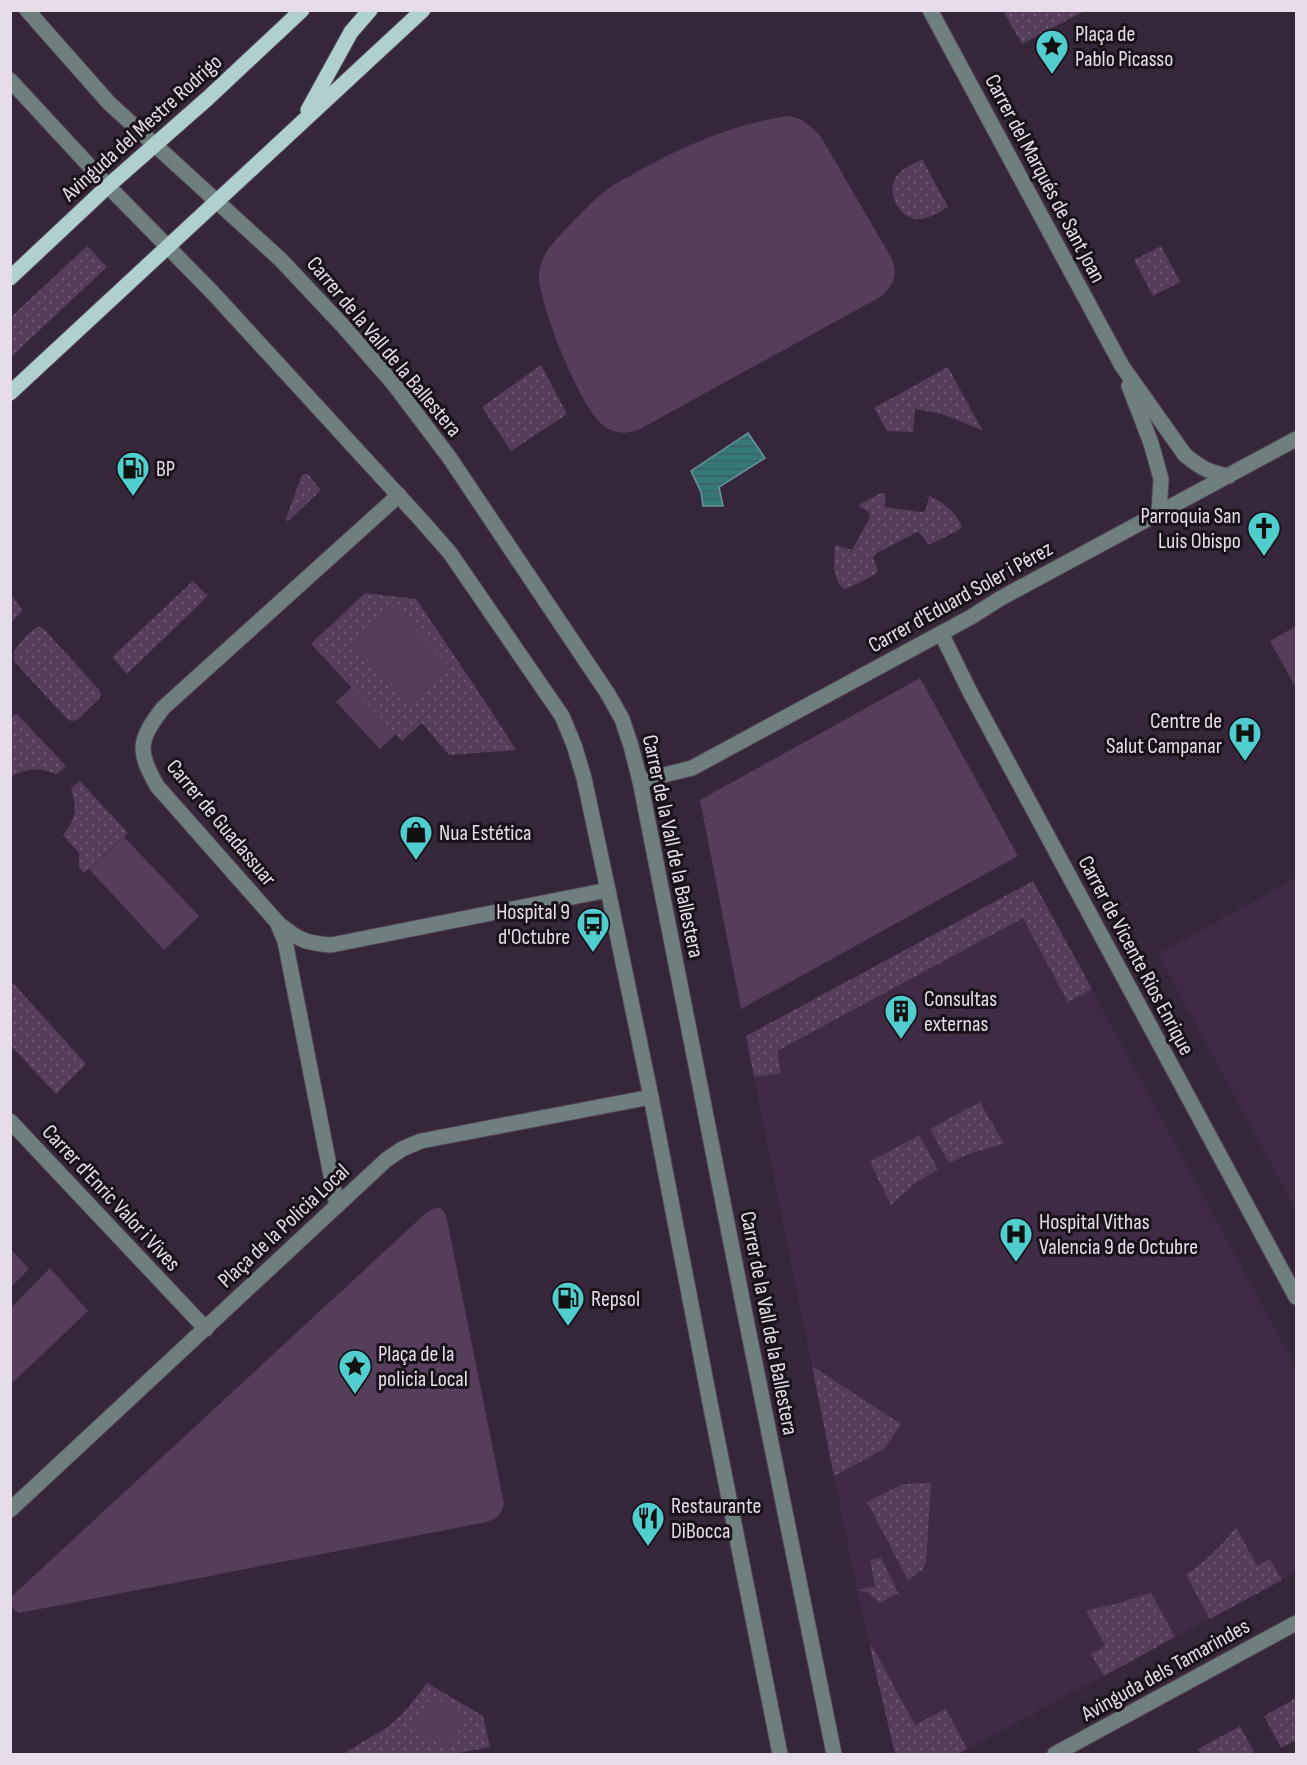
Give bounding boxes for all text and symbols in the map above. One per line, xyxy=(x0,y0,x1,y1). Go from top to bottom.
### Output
place label: Plaça de Pablo Picasso xyxy=(1075,21,1173,73)
place icon: Plaça de Pablo Picasso xyxy=(1034,28,1070,75)
street label: Avinguda del Mestre Rodrigo xyxy=(55,49,228,208)
street label: Carrer del Marqués de Sant Joan xyxy=(978,70,1111,288)
street label: Carrer de la Vall de la Ballestera xyxy=(300,251,467,443)
fuel station icon: BP xyxy=(115,450,151,497)
place label: BP xyxy=(156,456,175,483)
place label: Parroquia San Luis Obispo xyxy=(1140,503,1241,555)
church icon: Parroquia San Luis Obispo xyxy=(1246,510,1282,557)
street label: Carrer d'Eduard Soler i Pérez xyxy=(864,535,1058,659)
place label: Centre de Salut Campanar xyxy=(1106,708,1222,760)
hospital icon: Centre de Salut Campanar xyxy=(1227,715,1263,762)
street label: Carrer de la Vall de la Ballestera xyxy=(636,732,709,960)
street label: Carrer de Guadassuar xyxy=(160,754,282,892)
shop icon: Nua Estética xyxy=(398,814,434,861)
place label: Nua Estética xyxy=(439,820,531,847)
street label: Carrer de Vicente Rios Enrique xyxy=(1072,851,1200,1060)
place label: Hospital 9 d'Octubre xyxy=(496,899,570,951)
bus stop icon: Hospital 9 d'Octubre xyxy=(575,906,611,953)
place label: Consultas externas xyxy=(924,986,997,1038)
building icon: Consultas externas xyxy=(883,993,919,1040)
street label: Carrer d'Enric Valor i Vives xyxy=(36,1119,186,1277)
street label: Plaça de la Policia Local xyxy=(213,1158,355,1294)
street label: Carrer de la Vall de la Ballestera xyxy=(734,1209,803,1437)
place label: Hospital Vithas Valencia 9 de Octubre xyxy=(1039,1209,1198,1261)
hospital icon: Hospital Vithas Valencia 9 de Octubre xyxy=(998,1216,1034,1263)
fuel station icon: Repsol xyxy=(550,1280,586,1327)
place label: Repsol xyxy=(591,1286,640,1313)
place label: Plaça de la policia Local xyxy=(378,1341,468,1393)
place icon: Plaça de la policia Local xyxy=(337,1348,373,1395)
place label: Restaurante DiBocca xyxy=(671,1493,761,1545)
restaurant icon: Restaurante DiBocca xyxy=(630,1500,666,1547)
street label: Avinguda dels Tamarindes xyxy=(1076,1613,1255,1728)

